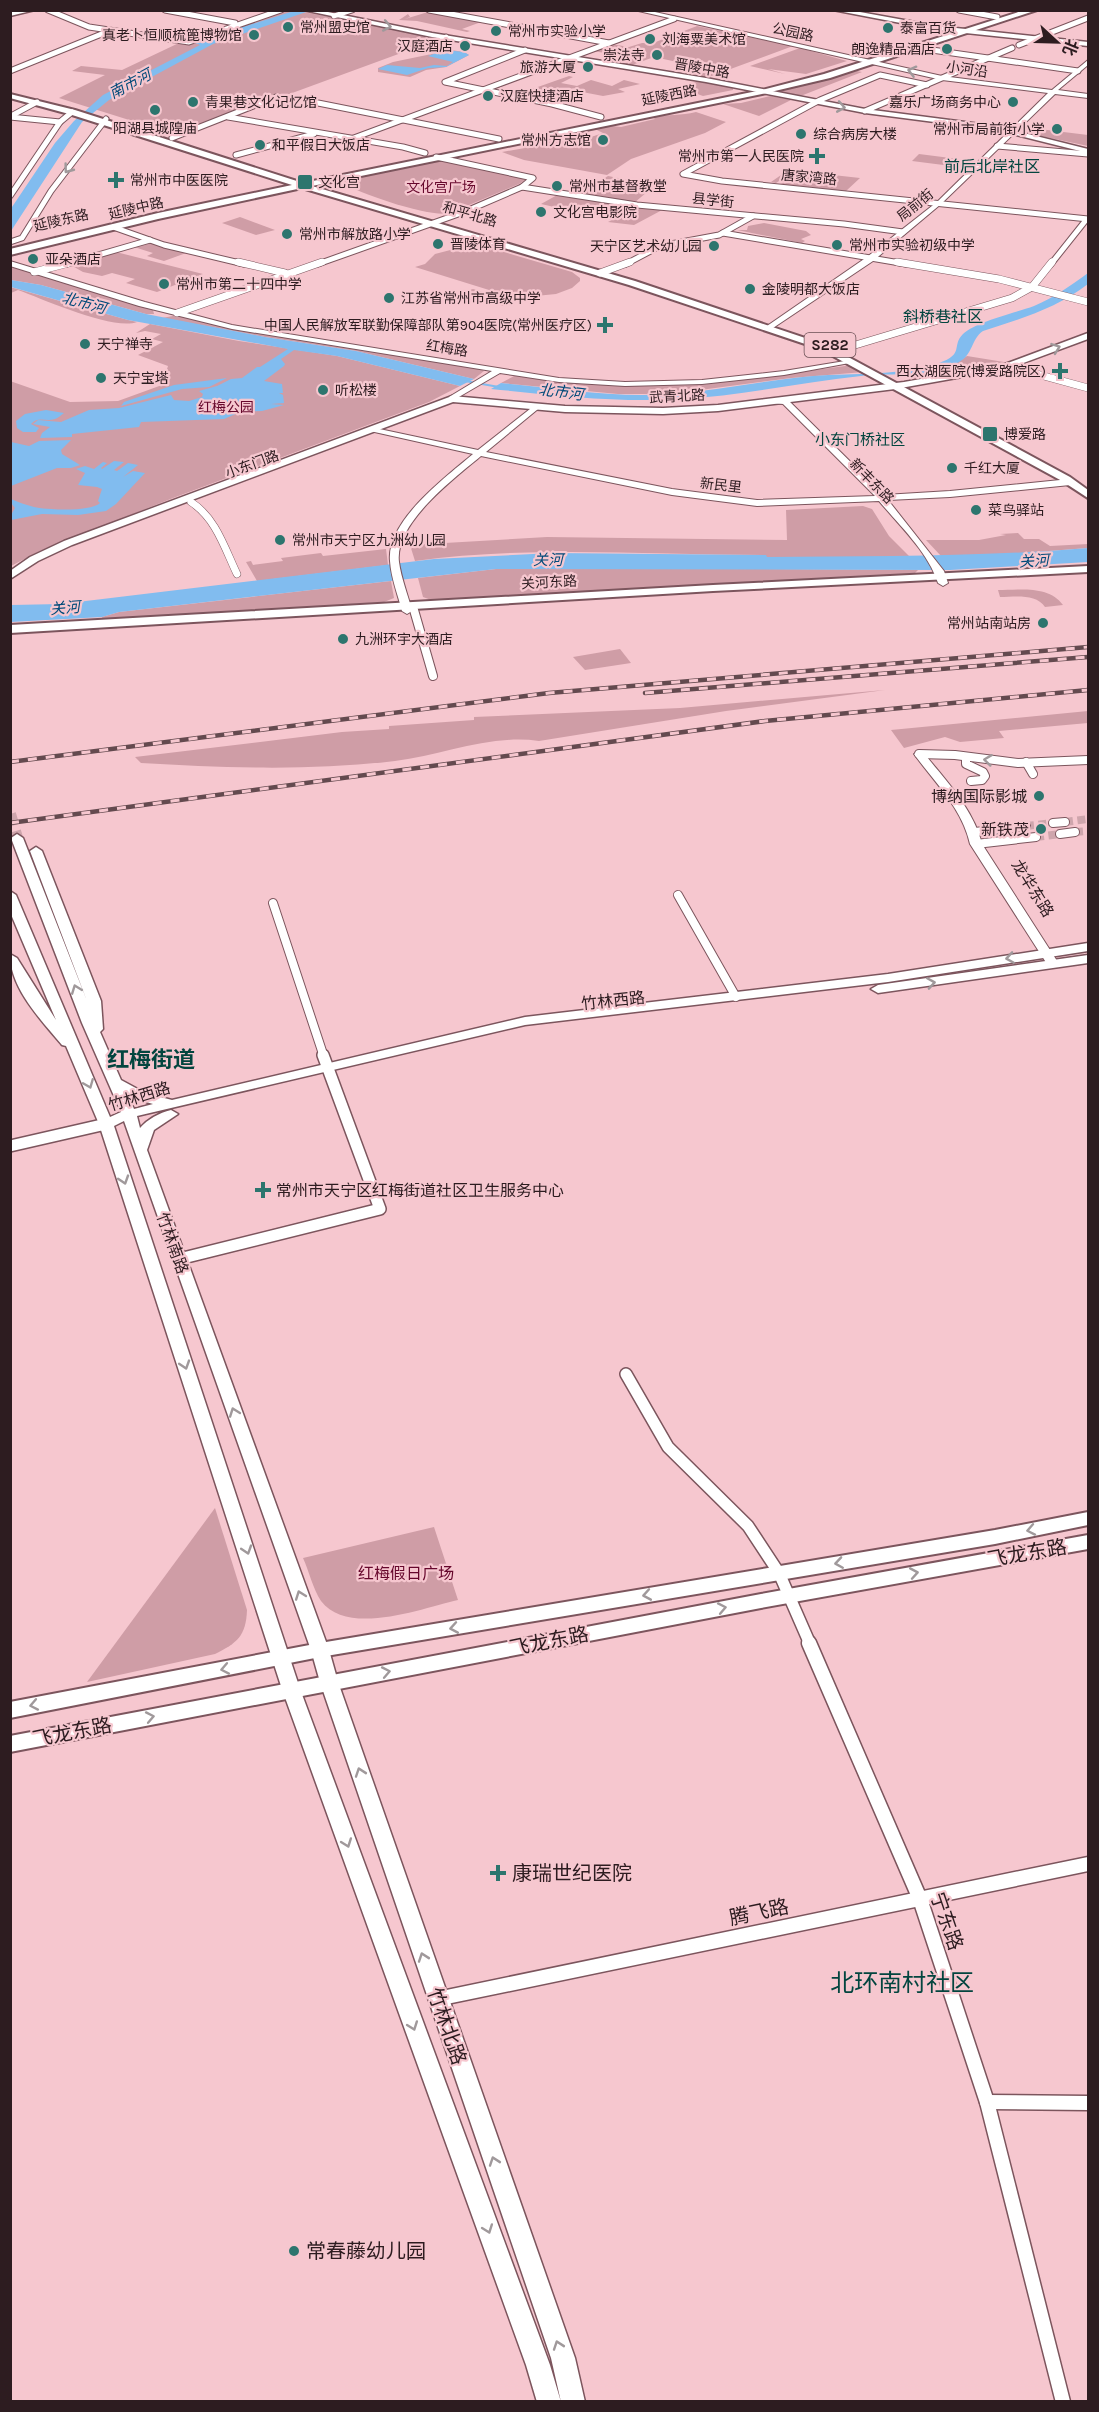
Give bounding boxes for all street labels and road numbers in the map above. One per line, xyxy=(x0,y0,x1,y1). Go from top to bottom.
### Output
street label: 公园路 xyxy=(771,20,815,45)
street label: 晋陵中路 xyxy=(673,55,731,82)
street label: 小河沿 xyxy=(945,58,989,81)
street label: 延陵西路 xyxy=(640,82,698,109)
street label: 唐家湾路 xyxy=(780,167,838,188)
street label: 局前街 xyxy=(894,186,937,225)
street label: 县学街 xyxy=(691,190,735,211)
street label: 延陵中路 xyxy=(107,194,165,223)
street label: 和平北路 xyxy=(441,199,499,230)
street label: 延陵东路 xyxy=(32,206,90,235)
road number: S282 xyxy=(804,333,856,357)
street label: 红梅路 xyxy=(425,337,469,360)
street label: 武青北路 xyxy=(649,387,705,406)
street label: 小东门路 xyxy=(223,447,281,482)
street label: 新丰东路 xyxy=(846,455,897,507)
street label: 新民里 xyxy=(699,475,743,496)
street label: 关河东路 xyxy=(521,573,577,592)
street label: 龙华东路 xyxy=(1008,856,1058,920)
street label: 竹林西路 xyxy=(580,988,646,1013)
street label: 竹林西路 xyxy=(106,1078,173,1115)
street label: 竹林南路 xyxy=(153,1210,192,1276)
street label: 飞龙东路 xyxy=(986,1535,1068,1572)
street label: 飞龙东路 xyxy=(508,1623,591,1660)
street label: 飞龙东路 xyxy=(31,1714,114,1751)
street label: 宁东路 xyxy=(926,1889,967,1953)
street label: 腾飞路 xyxy=(727,1895,791,1930)
street label: 竹林北路 xyxy=(423,1985,470,2068)

